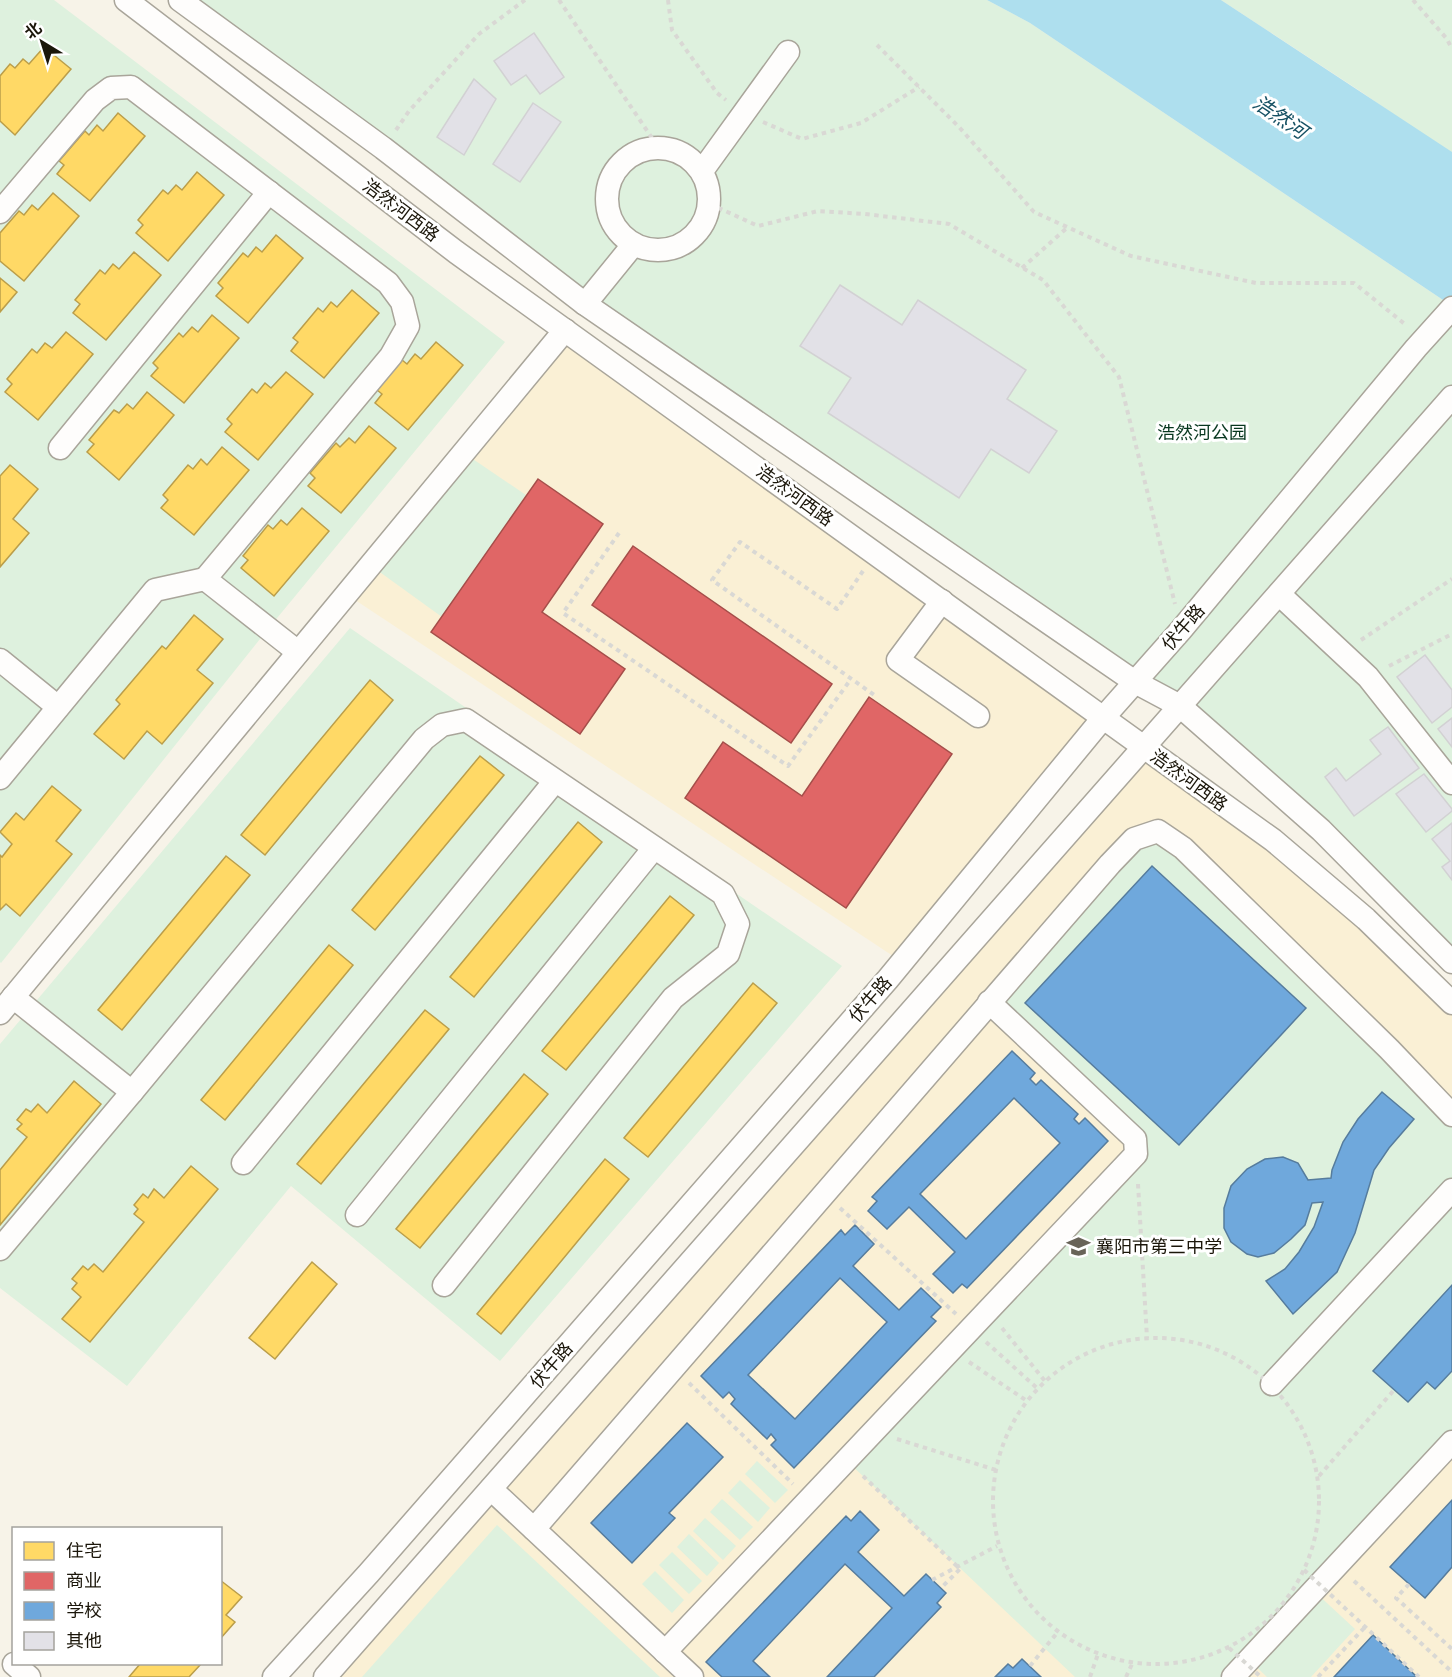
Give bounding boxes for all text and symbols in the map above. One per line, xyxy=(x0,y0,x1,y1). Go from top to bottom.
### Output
north arrow xyxy=(12,12,72,72)
text: 北 xyxy=(20,17,45,43)
water label: 浩然河 xyxy=(1248,89,1315,147)
street label: 浩然河西路 xyxy=(358,174,444,246)
park label: 浩然河公园 xyxy=(1157,421,1247,444)
street label: 浩然河西路 xyxy=(752,459,838,531)
street label: 伏牛路 xyxy=(1157,599,1209,655)
street label: 浩然河西路 xyxy=(1146,744,1232,816)
street label: 伏牛路 xyxy=(844,971,896,1027)
school or university icon: 襄阳市第三中学 xyxy=(1065,1233,1091,1259)
place label: 襄阳市第三中学 xyxy=(1096,1235,1222,1258)
street label: 伏牛路 xyxy=(525,1337,577,1393)
legend xyxy=(12,1527,222,1665)
text: 住宅 xyxy=(66,1539,102,1562)
text: 商业 xyxy=(66,1569,102,1592)
text: 学校 xyxy=(66,1599,102,1622)
text: 其他 xyxy=(66,1629,102,1652)

